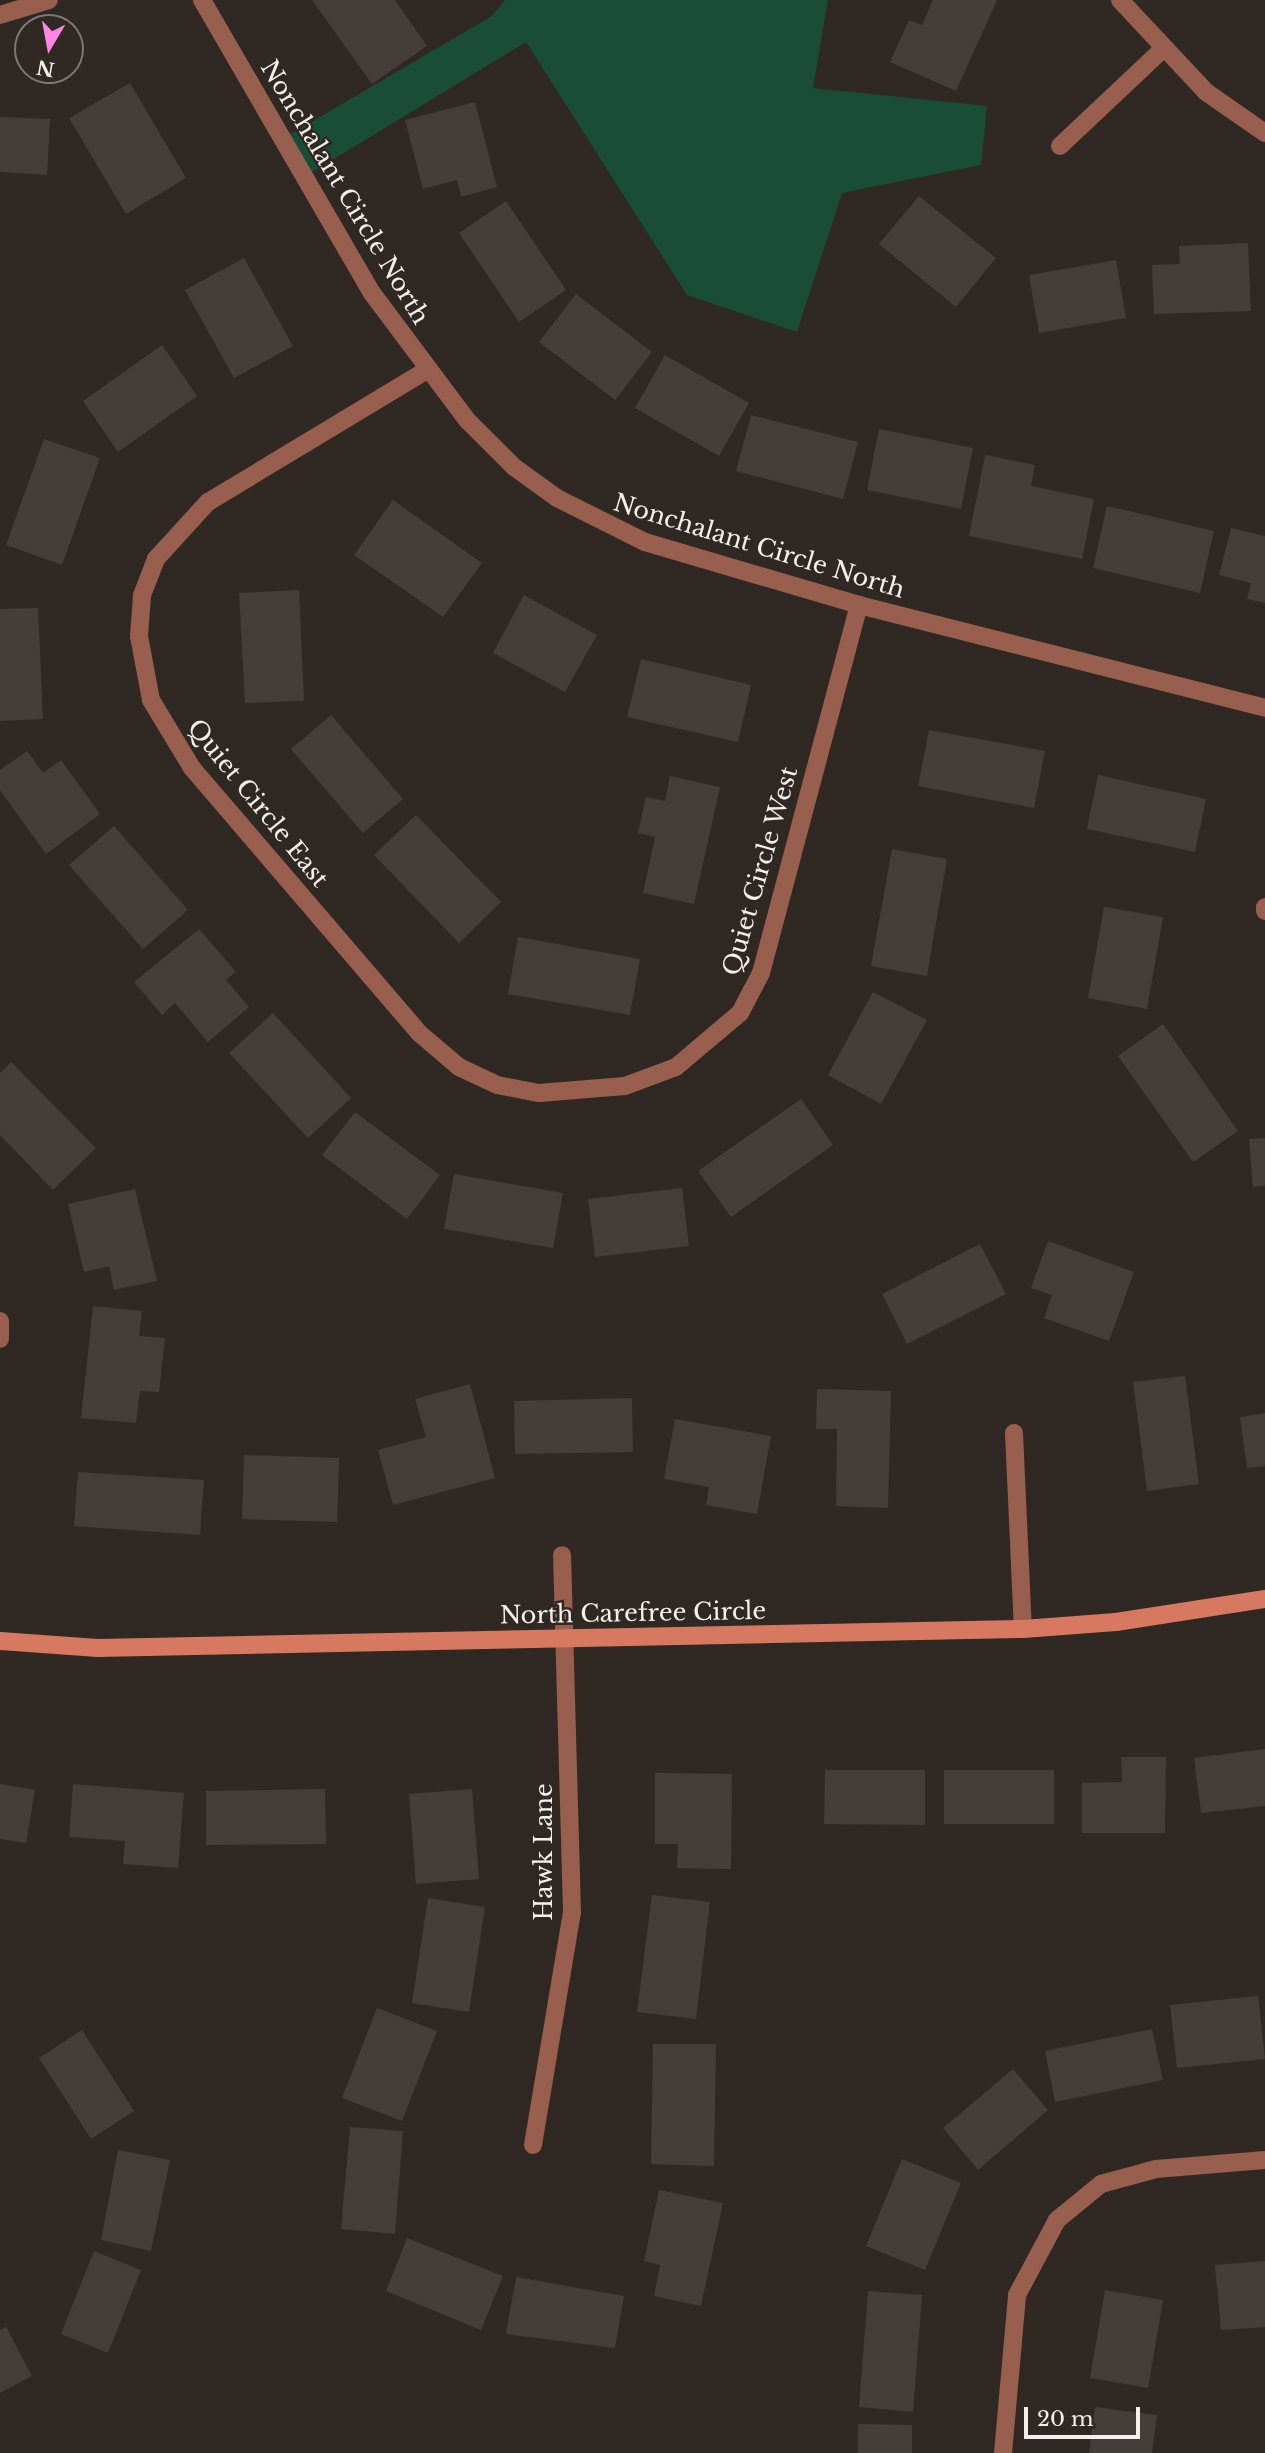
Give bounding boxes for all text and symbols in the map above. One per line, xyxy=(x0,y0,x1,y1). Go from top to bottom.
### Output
north arrow xyxy=(14,14,84,84)
text: N xyxy=(35,55,56,81)
street label: Nonchalant Circle North xyxy=(255,55,435,329)
street label: Nonchalant Circle North xyxy=(610,488,908,604)
street label: Quiet Circle East xyxy=(182,713,334,893)
street label: Quiet Circle West xyxy=(716,763,804,979)
street label: North Carefree Circle xyxy=(500,1596,766,1630)
street label: Hawk Lane xyxy=(530,1783,558,1921)
scale bar xyxy=(1027,2394,1142,2438)
text: 20 m xyxy=(1037,2406,1094,2432)

